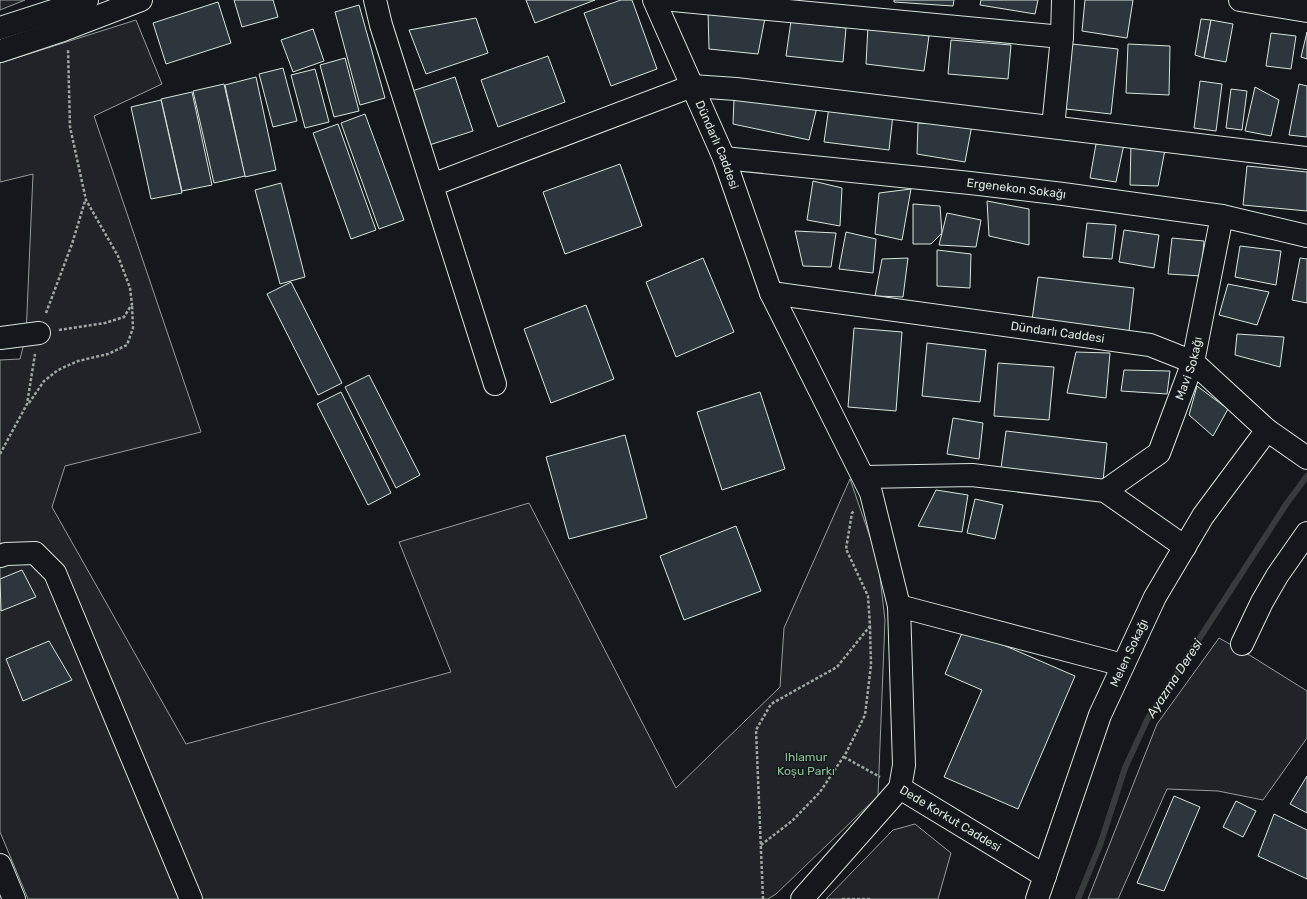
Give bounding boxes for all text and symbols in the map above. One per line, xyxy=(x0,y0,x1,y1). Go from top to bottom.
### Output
street label: Dündarlı Caddesi xyxy=(692,98,741,191)
street label: Ergenekon Sokağı xyxy=(966,176,1067,201)
street label: Dündarlı Caddesi xyxy=(1010,319,1105,346)
street label: Mavi Sokağı xyxy=(1172,335,1205,402)
street label: Melen Sokağı xyxy=(1107,617,1151,689)
water label: Ayazma Deresi xyxy=(1143,636,1206,721)
park label: Ihlamur Koşu Parkı xyxy=(777,750,835,778)
street label: Dede Korkut Caddesi xyxy=(897,783,1004,855)

